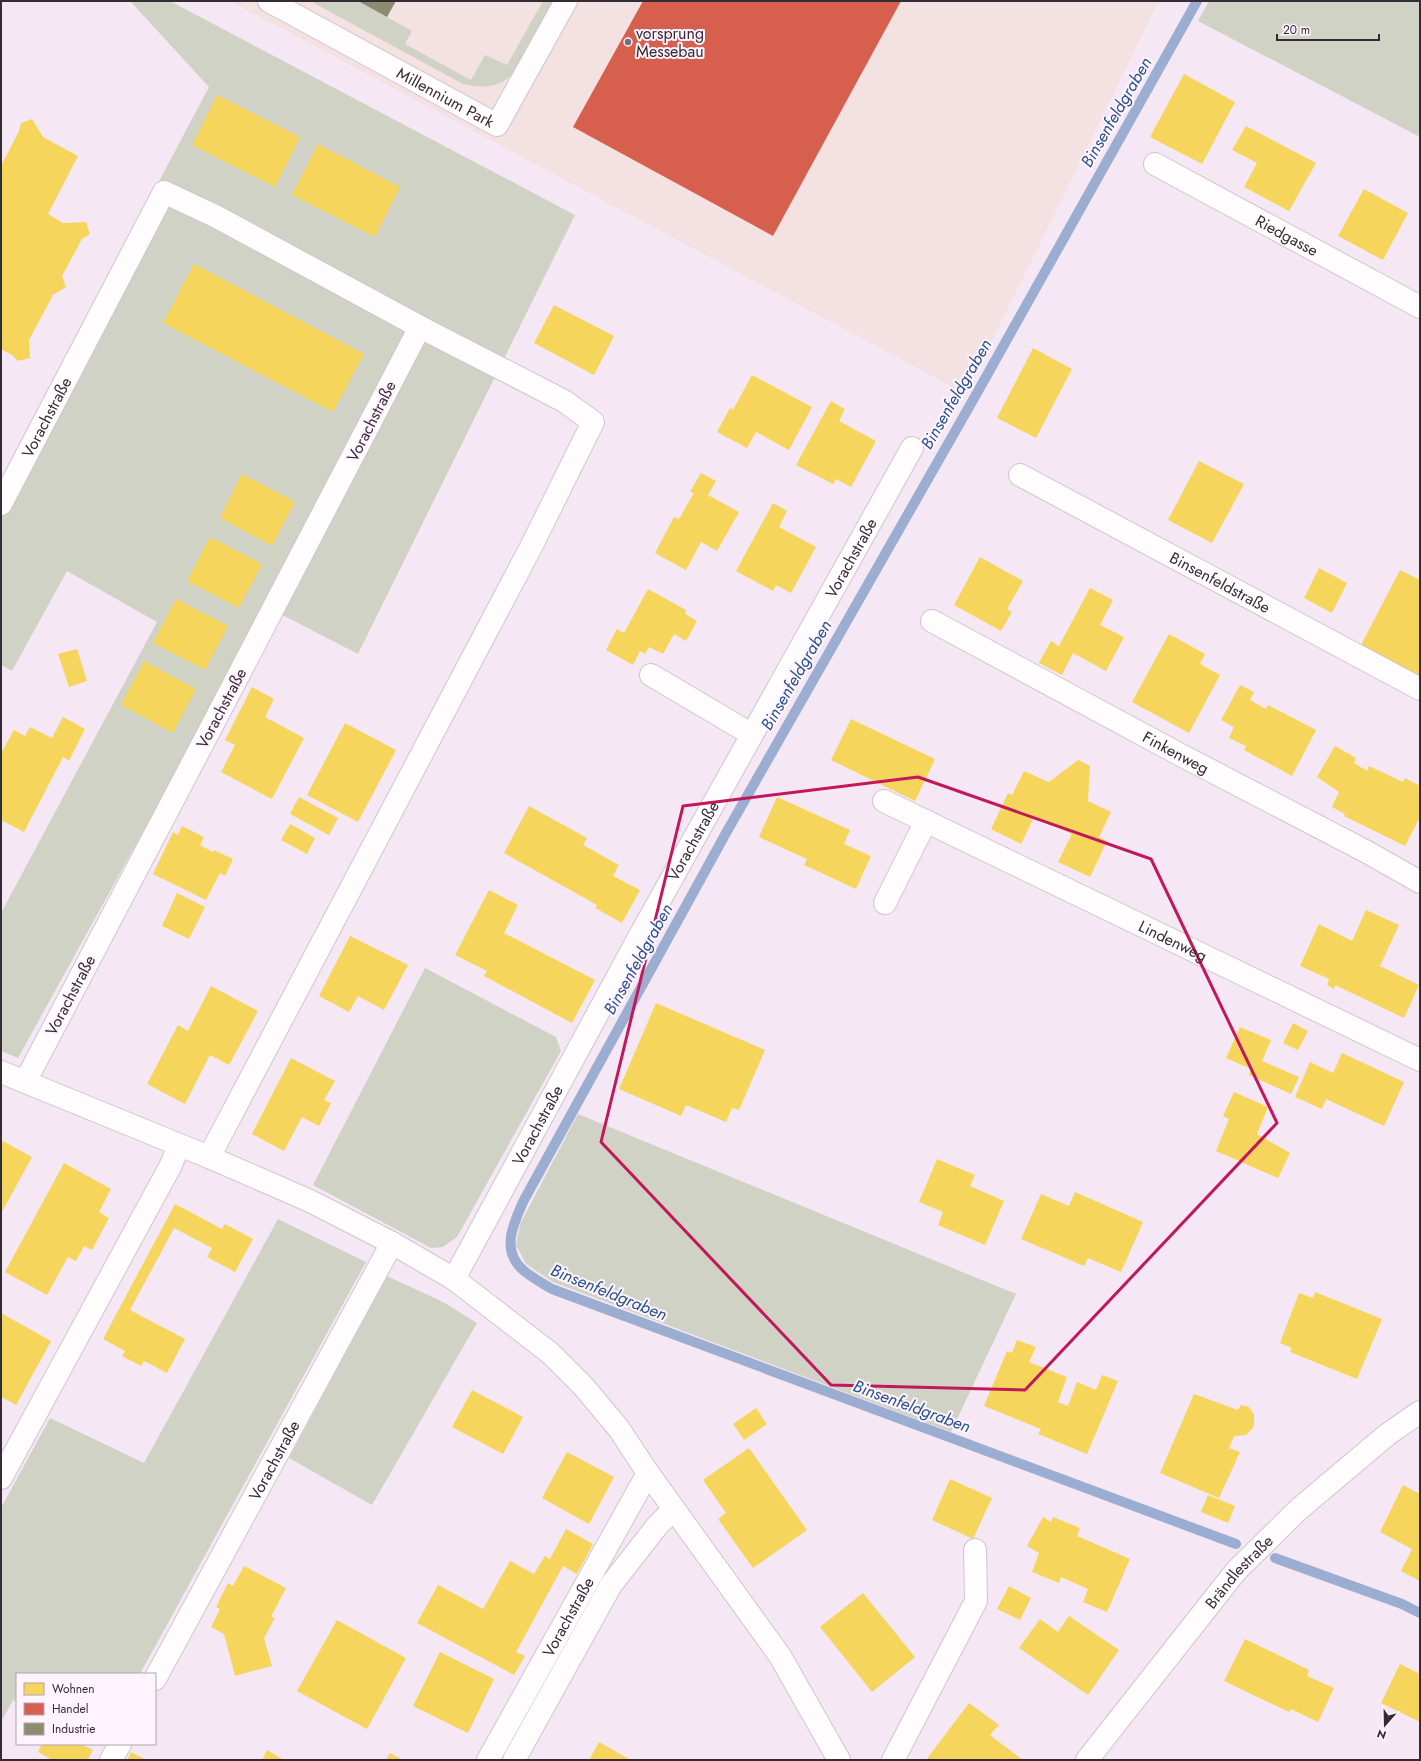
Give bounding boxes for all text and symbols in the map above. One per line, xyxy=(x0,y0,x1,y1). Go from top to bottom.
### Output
scale bar xyxy=(1277,16,1379,42)
text: 20 m xyxy=(1283,21,1310,39)
place label: vorsprung Messebau xyxy=(636,22,704,63)
marker: vorsprung Messebau xyxy=(623,37,633,47)
water label: Binsenfeldgraben xyxy=(1075,53,1157,171)
street label: Millennium Park xyxy=(392,62,499,134)
street label: Riedgasse xyxy=(1251,209,1322,262)
water label: Binsenfeldgraben xyxy=(915,335,997,453)
street label: Vorachstraße xyxy=(16,373,77,462)
street label: Vorachstraße xyxy=(341,377,402,466)
street label: Vorachstraße xyxy=(820,514,883,602)
street label: Binsenfeldstraße xyxy=(1166,546,1274,619)
water label: Binsenfeldgraben xyxy=(755,616,837,734)
street label: Vorachstraße xyxy=(191,664,252,752)
street label: Finkenweg xyxy=(1138,726,1213,780)
street label: Vorachstraße xyxy=(662,797,725,885)
water label: Binsenfeldgraben xyxy=(598,899,678,1019)
street label: Lindenweg xyxy=(1135,915,1211,967)
street label: Vorachstraße xyxy=(40,951,101,1039)
street label: Vorachstraße xyxy=(507,1081,569,1170)
water label: Binsenfeldgraben xyxy=(547,1258,671,1326)
water label: Binsenfeldgraben xyxy=(850,1374,974,1438)
street label: Vorachstraße xyxy=(243,1416,305,1505)
street label: Brändlestraße xyxy=(1200,1530,1278,1614)
street label: Vorachstraße xyxy=(537,1573,600,1661)
legend xyxy=(16,1673,156,1745)
text: Wohnen xyxy=(52,1680,95,1698)
text: Handel xyxy=(52,1700,88,1718)
north arrow xyxy=(1365,1705,1405,1745)
text: Industrie xyxy=(52,1720,96,1738)
text: N xyxy=(1375,1725,1388,1743)

